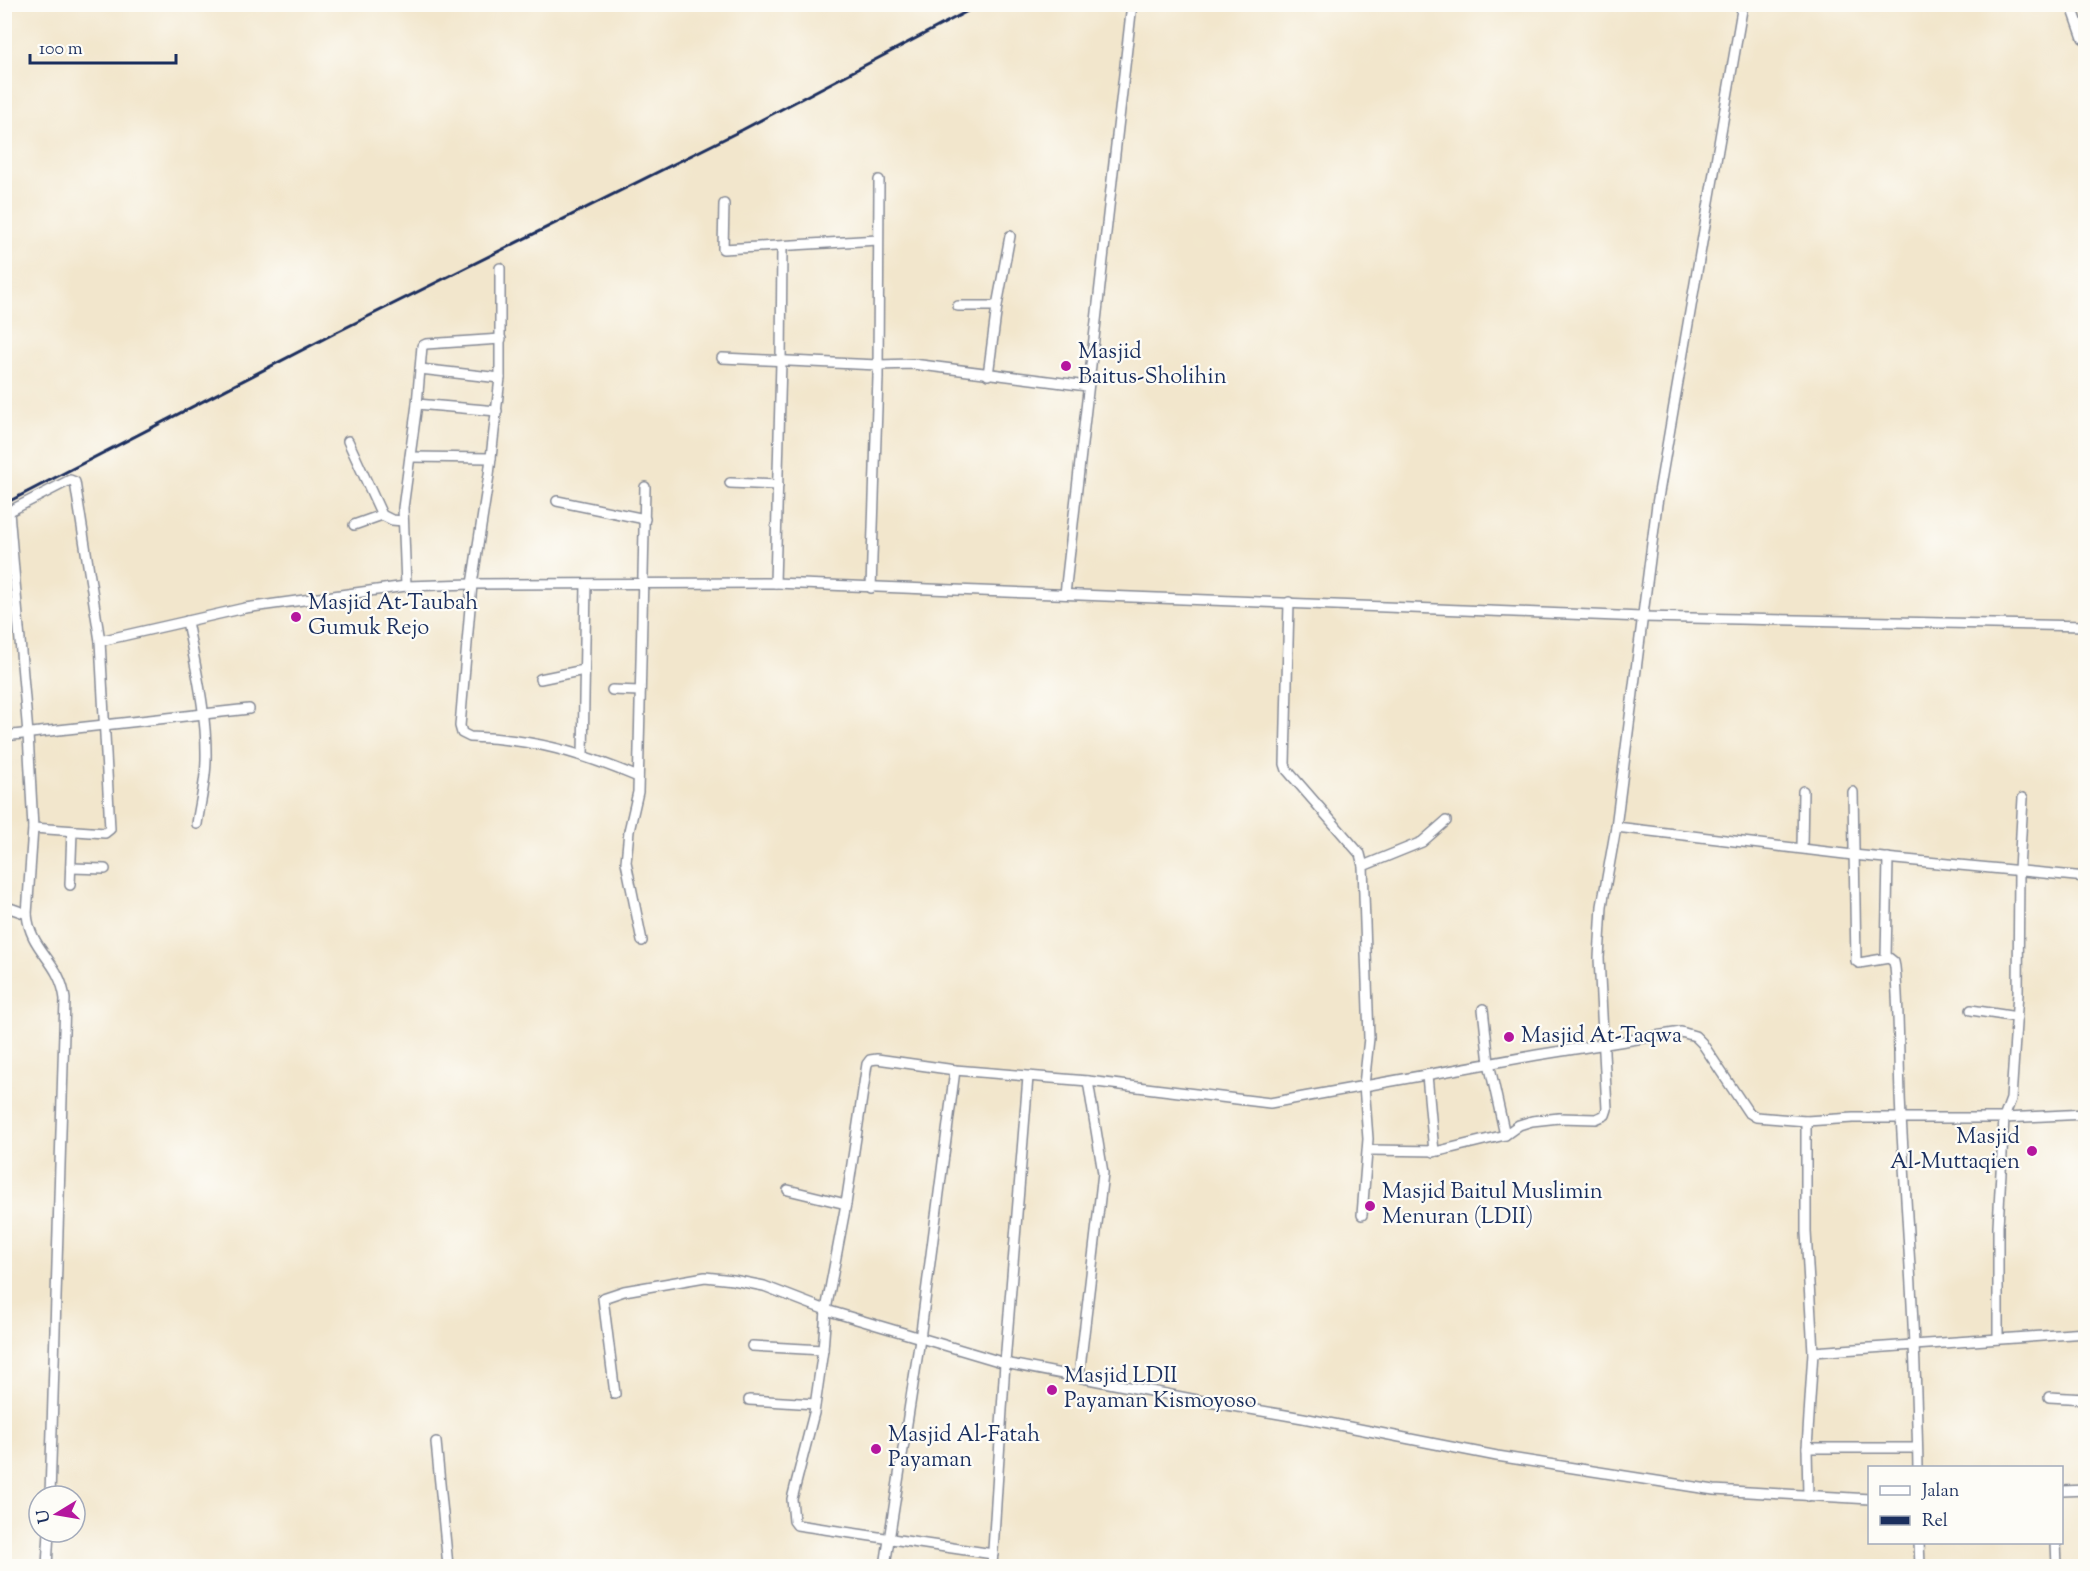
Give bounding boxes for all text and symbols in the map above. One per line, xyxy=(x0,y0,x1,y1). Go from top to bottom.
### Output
scale bar xyxy=(30,27,176,65)
text: 100 m xyxy=(39,37,83,63)
place label: Masjid Baitus-Sholihin xyxy=(1078,337,1227,394)
marker: Masjid Baitus-Sholihin xyxy=(1059,359,1073,373)
place label: Masjid At-Taubah Gumuk Rejo xyxy=(308,588,478,645)
marker: Masjid At-Taubah Gumuk Rejo xyxy=(289,610,303,624)
place label: Masjid At-Taqwa xyxy=(1521,1021,1682,1053)
marker: Masjid At-Taqwa xyxy=(1502,1030,1516,1044)
place label: Masjid Al-Muttaqien xyxy=(1890,1122,2020,1179)
marker: Masjid Al-Muttaqien xyxy=(2025,1144,2039,1158)
place label: Masjid Baitul Muslimin Menuran (LDII) xyxy=(1382,1177,1603,1234)
marker: Masjid Baitul Muslimin Menuran (LDII) xyxy=(1363,1199,1377,1213)
place label: Masjid LDII Payaman Kismoyoso xyxy=(1064,1361,1257,1418)
marker: Masjid LDII Payaman Kismoyoso xyxy=(1045,1383,1059,1397)
place label: Masjid Al-Fatah Payaman xyxy=(888,1420,1040,1477)
marker: Masjid Al-Fatah Payaman xyxy=(869,1442,883,1456)
legend xyxy=(1868,1466,2063,1544)
text: Jalan xyxy=(1921,1479,1960,1505)
north arrow xyxy=(27,1484,87,1544)
text: U xyxy=(32,1507,57,1525)
text: Rel xyxy=(1922,1509,1948,1535)

